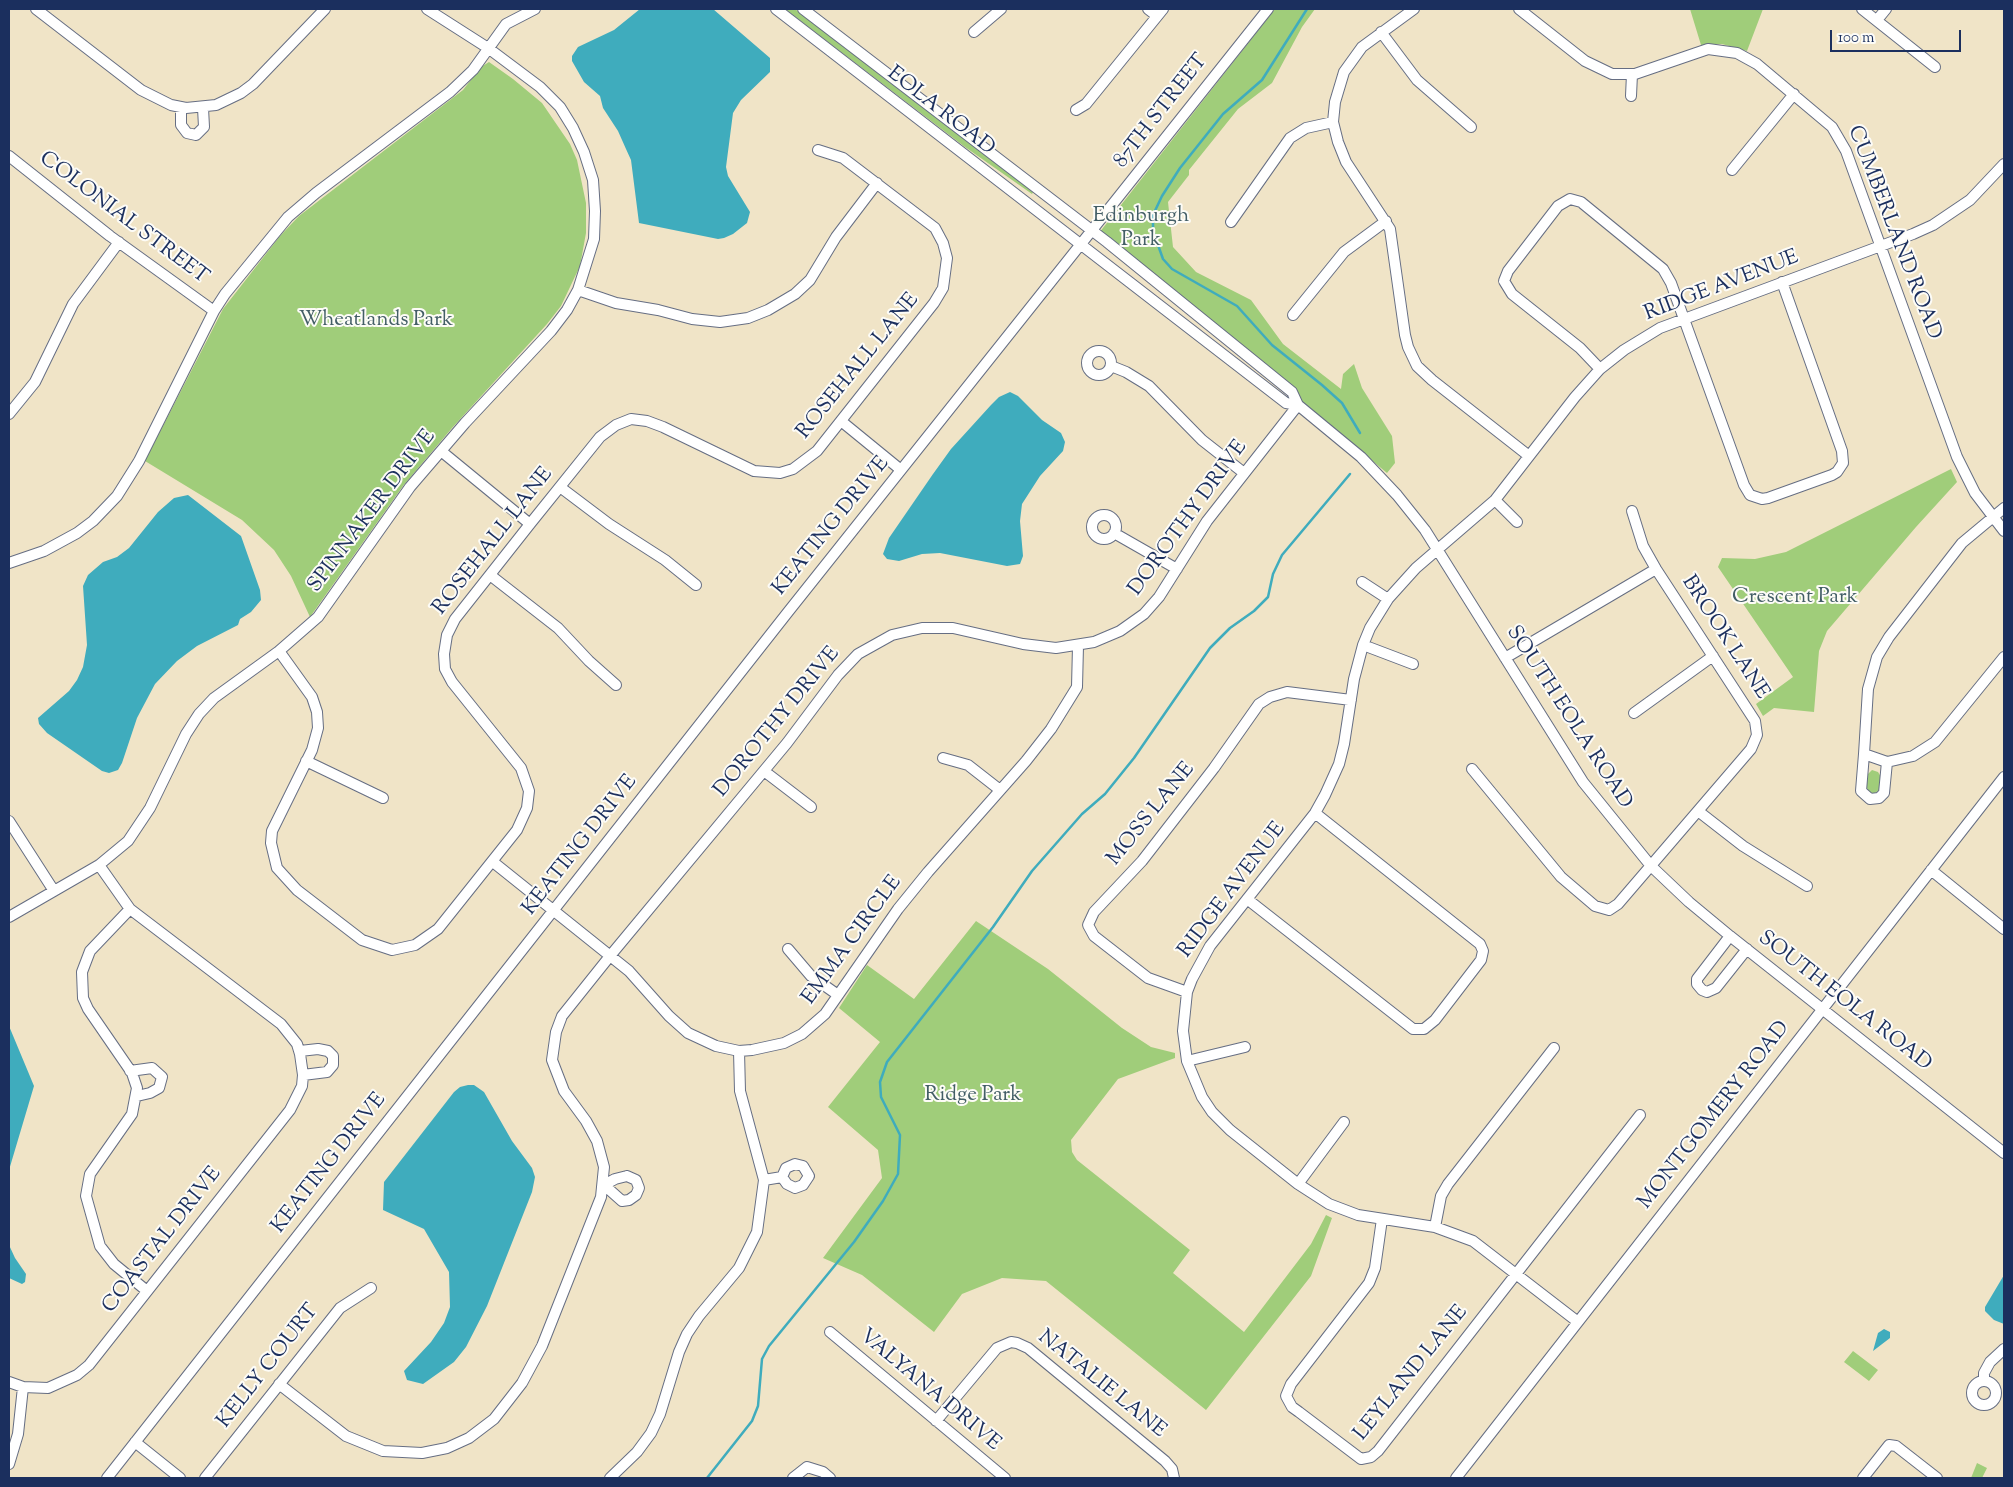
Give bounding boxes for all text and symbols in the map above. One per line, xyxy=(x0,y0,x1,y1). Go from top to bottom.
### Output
scale bar xyxy=(1833,20,1964,52)
text: 100 m xyxy=(1838,28,1874,49)
street label: 87TH STREET xyxy=(1110,50,1214,174)
street label: EOLA ROAD xyxy=(881,62,999,162)
street label: CUMBERLAND ROAD xyxy=(1841,123,1945,343)
street label: COLONIAL STREET xyxy=(33,147,213,291)
park label: Edinburgh Park xyxy=(1093,204,1189,254)
street label: RIDGE AVENUE xyxy=(1641,246,1803,328)
street label: ROSEHALL LANE xyxy=(793,289,925,445)
park label: Wheatlands Park xyxy=(299,308,453,334)
street label: SPINNAKER DRIVE xyxy=(304,426,442,598)
street label: DOROTHY DRIVE xyxy=(1124,436,1254,602)
street label: KEATING DRIVE xyxy=(768,452,896,602)
street label: ROSEHALL LANE xyxy=(429,463,559,621)
street label: BROOK LANE xyxy=(1675,571,1773,705)
park label: Crescent Park xyxy=(1732,585,1858,611)
street label: SOUTH EOLA ROAD xyxy=(1499,622,1637,814)
street label: DOROTHY DRIVE xyxy=(710,643,846,803)
street label: MOSS LANE xyxy=(1103,758,1201,872)
street label: KEATING DRIVE xyxy=(518,771,644,921)
street label: RIDGE AVENUE xyxy=(1174,818,1292,964)
street label: EMMA CIRCLE xyxy=(798,872,908,1010)
street label: SOUTH EOLA ROAD xyxy=(1752,926,1936,1078)
street label: MONTGOMERY ROAD xyxy=(1634,1017,1796,1215)
park label: Ridge Park xyxy=(924,1083,1022,1109)
street label: KEATING DRIVE xyxy=(267,1089,393,1239)
street label: COASTAL DRIVE xyxy=(98,1163,228,1319)
street label: KELLY COURT xyxy=(213,1300,325,1434)
street label: LEYLAND LANE xyxy=(1350,1301,1474,1447)
street label: VALYANA DRIVE xyxy=(853,1325,1005,1457)
street label: NATALIE LANE xyxy=(1032,1326,1170,1444)

